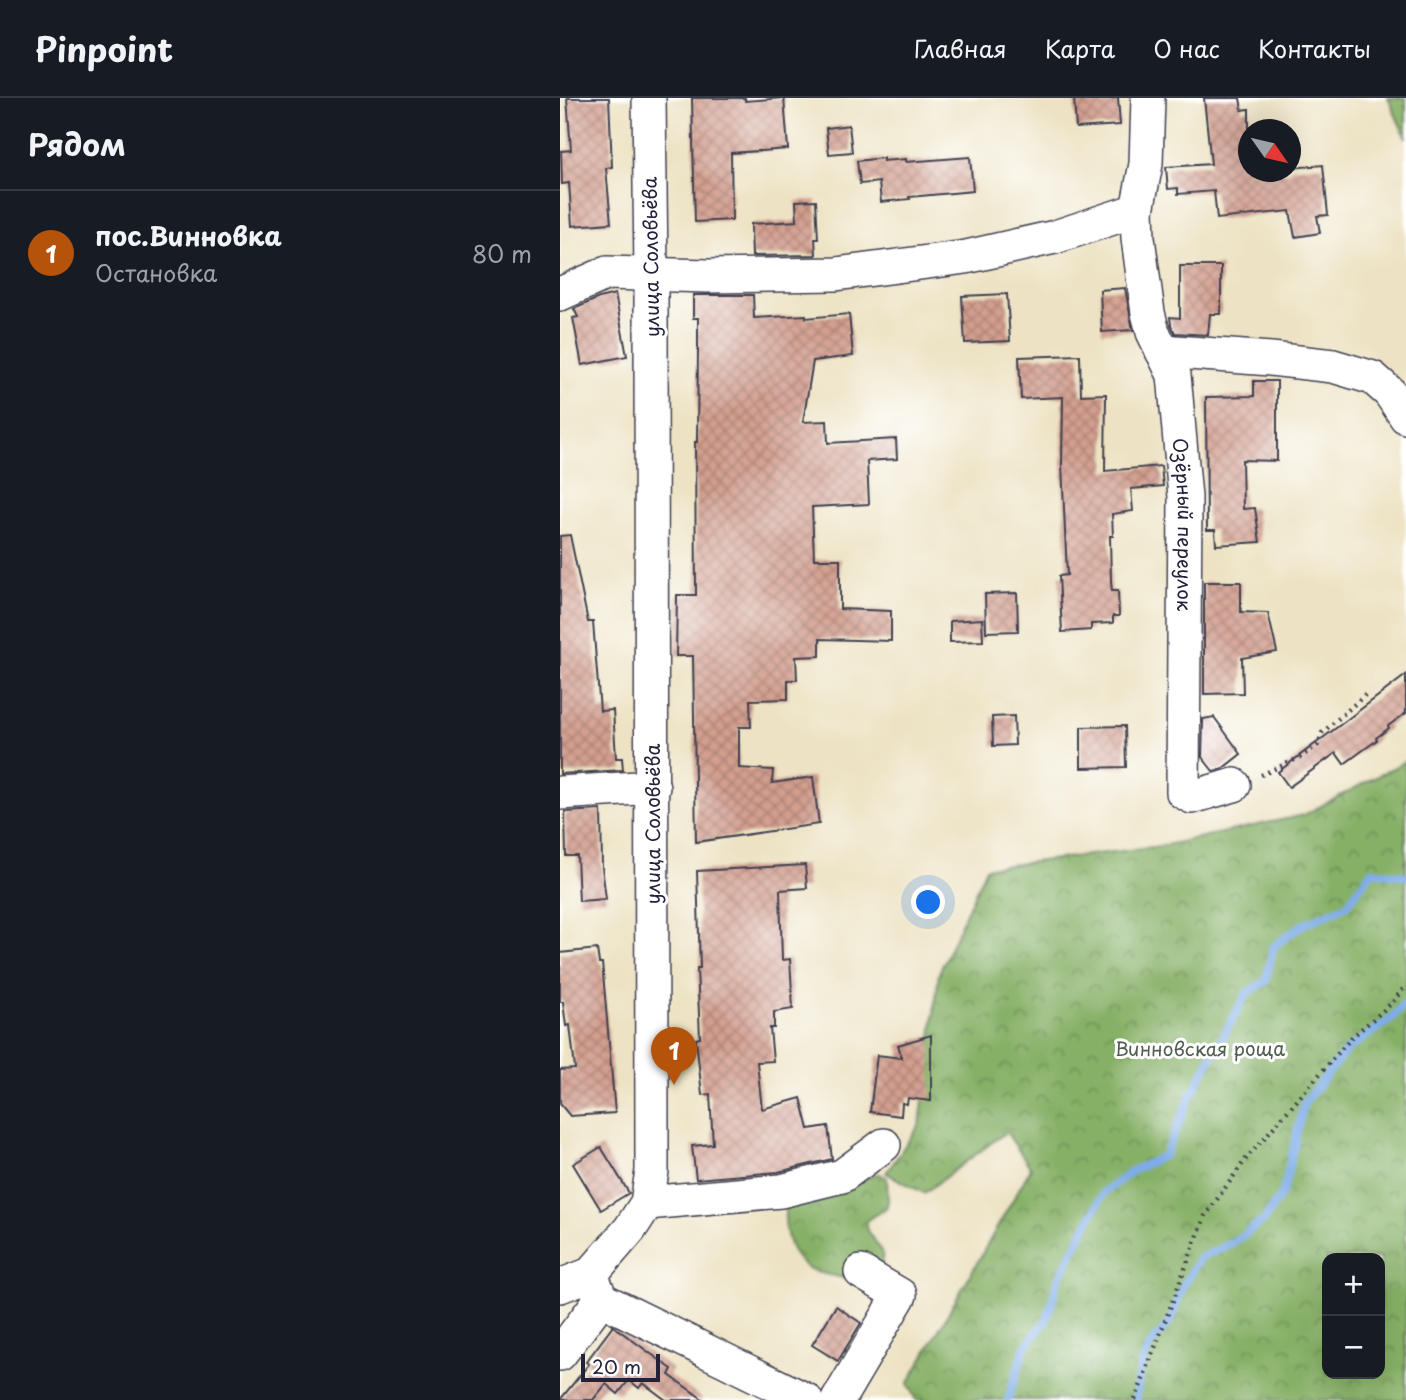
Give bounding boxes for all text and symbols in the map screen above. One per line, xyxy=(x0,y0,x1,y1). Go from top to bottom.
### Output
text: Pinpoint xyxy=(35,23,173,73)
text: Главная xyxy=(914,30,1007,66)
text: Карта xyxy=(1045,30,1115,66)
text: О нас xyxy=(1153,30,1220,66)
text: Контакты xyxy=(1258,30,1371,66)
north arrow xyxy=(1238,119,1301,182)
text: Рядом xyxy=(28,121,126,166)
street label: улица Соловьёва xyxy=(635,176,665,337)
text: пос.Винновка xyxy=(95,216,282,255)
text: 1 xyxy=(46,236,57,271)
text: 80 m xyxy=(472,236,532,271)
text: Остановка xyxy=(95,255,217,290)
street label: Озёрный переулок xyxy=(1167,437,1200,612)
street label: улица Соловьёва xyxy=(638,744,666,904)
your location xyxy=(911,885,945,919)
pin: 1 xyxy=(651,1027,697,1085)
park label: Винновская роща xyxy=(1115,1034,1285,1062)
map controls xyxy=(1322,1253,1385,1379)
button: + xyxy=(1322,1253,1385,1316)
button: − xyxy=(1322,1316,1385,1379)
scale bar xyxy=(581,1351,660,1383)
text: 20 m xyxy=(592,1352,641,1380)

